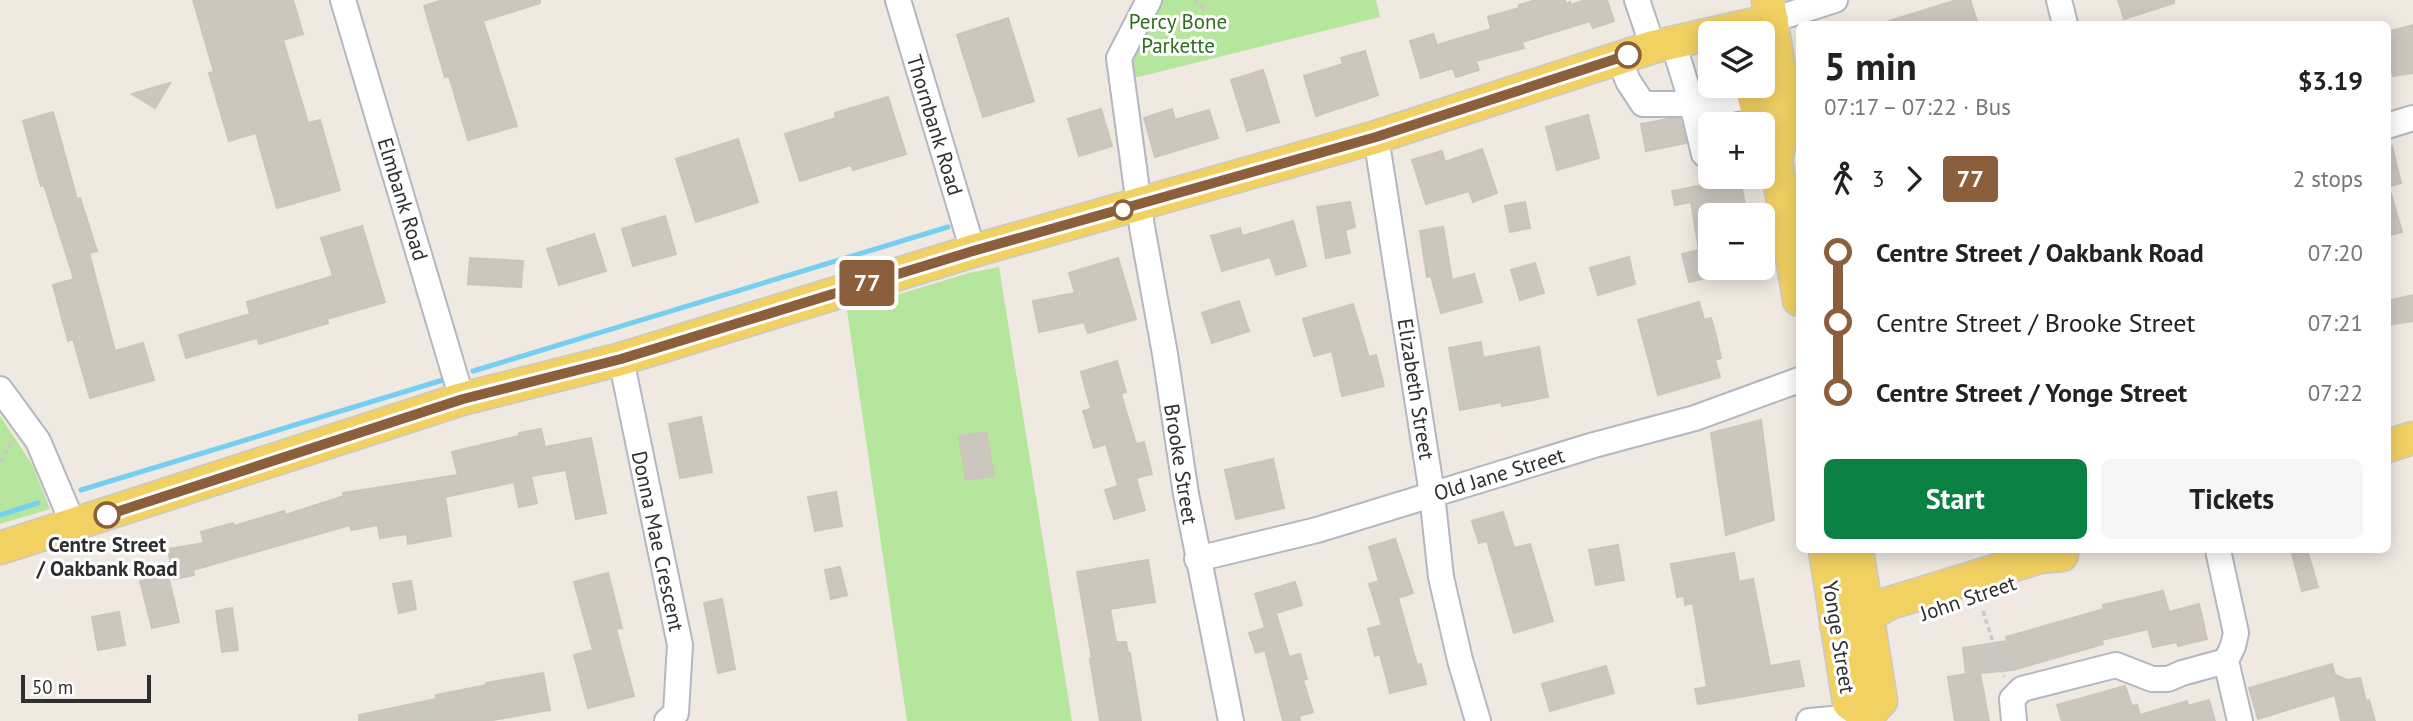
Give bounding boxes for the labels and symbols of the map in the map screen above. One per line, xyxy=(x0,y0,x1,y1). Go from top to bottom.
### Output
park label: Percy Bone Parkette xyxy=(1129,8,1227,59)
unlabelled marker xyxy=(1615,42,1641,68)
street label: Thornbank Road xyxy=(901,51,969,199)
street label: Elmbank Road xyxy=(371,134,435,264)
unlabelled marker xyxy=(1113,200,1133,220)
line badge: 77 xyxy=(836,260,898,306)
street label: Elizabeth Street xyxy=(1392,316,1440,462)
street label: Brooke Street xyxy=(1158,402,1204,526)
street label: Old Jane Street xyxy=(1430,441,1568,507)
street label: Donna Mae Crescent xyxy=(626,448,690,634)
marker: Centre Street / Oakbank Road xyxy=(94,502,120,528)
place label: Centre Street / Oakbank Road xyxy=(35,531,178,582)
street label: John Street xyxy=(1916,569,2019,627)
street label: Yonge Street xyxy=(1817,579,1861,695)
scale bar xyxy=(21,672,150,704)

